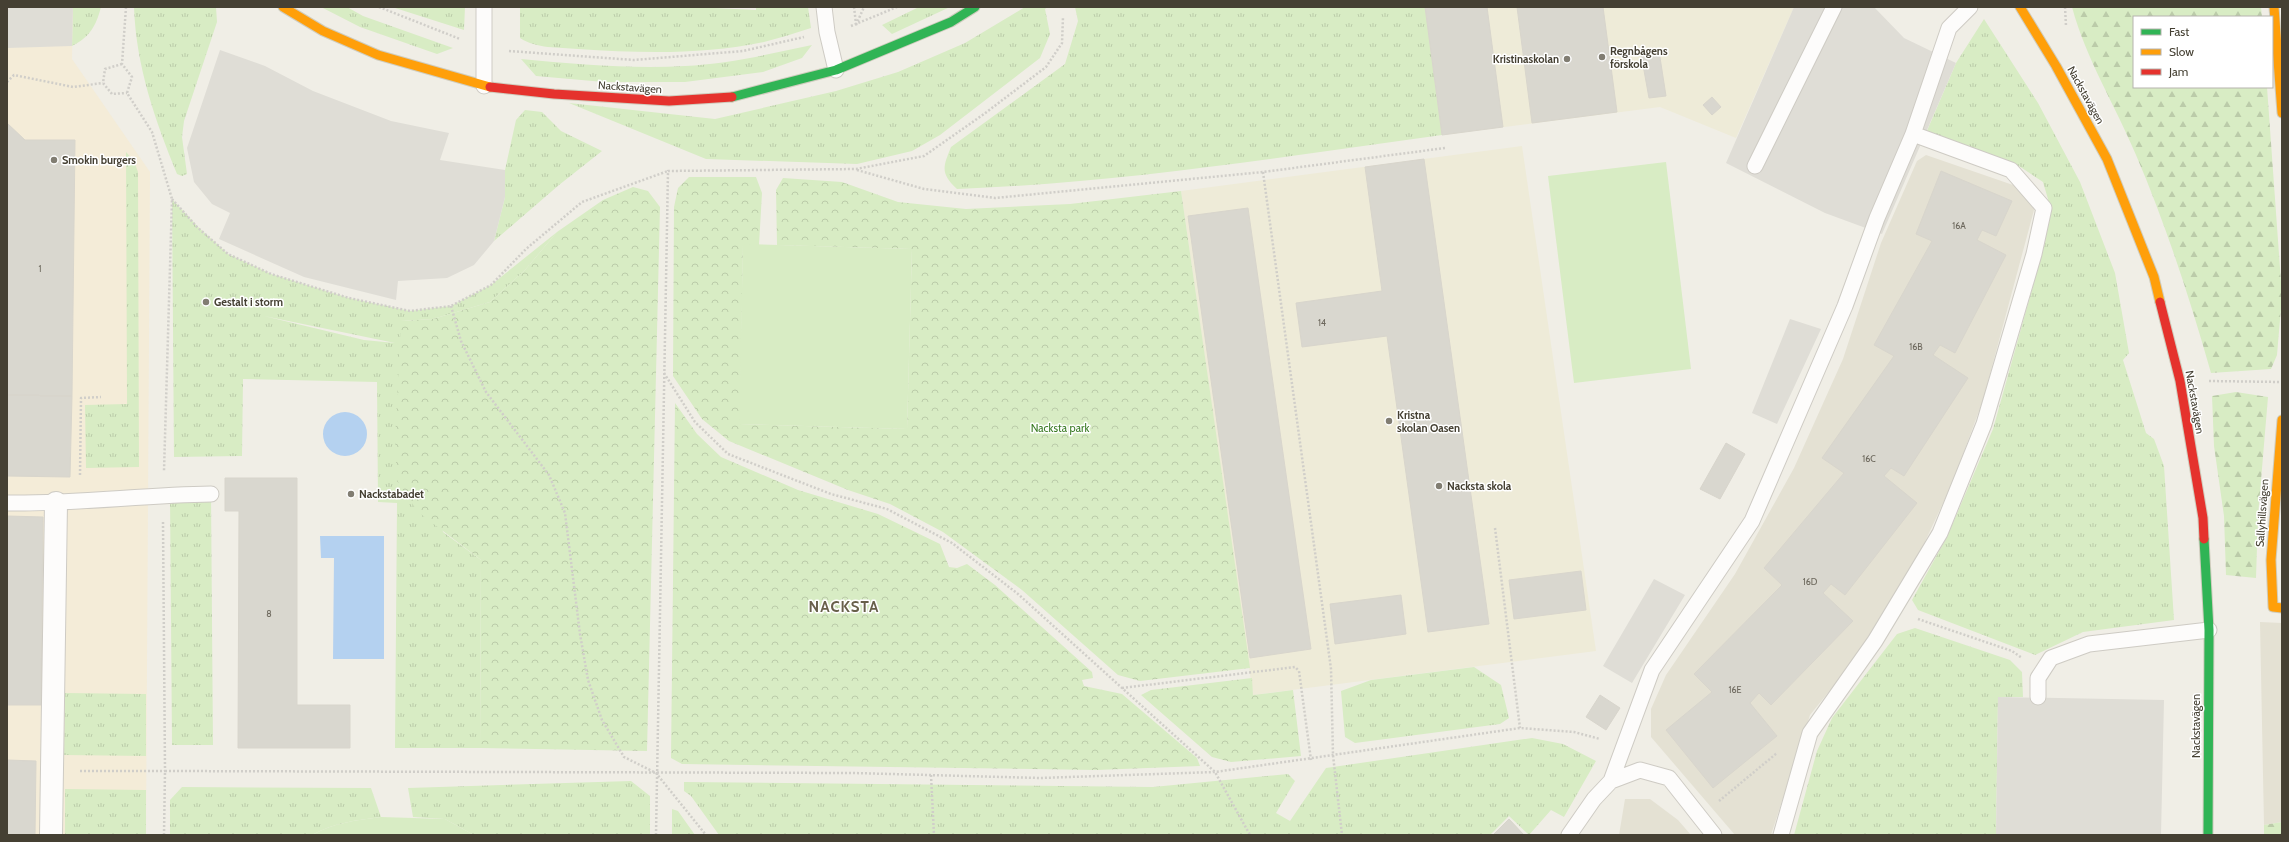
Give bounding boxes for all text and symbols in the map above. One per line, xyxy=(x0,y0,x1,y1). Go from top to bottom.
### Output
legend xyxy=(2133,16,2273,88)
text: Fast xyxy=(2169,24,2189,39)
place label: Regnbågens förskola xyxy=(1610,44,1668,71)
text: Slow xyxy=(2169,44,2194,59)
place label: Kristinaskolan xyxy=(1493,52,1559,66)
marker: Regnbågens förskola xyxy=(1597,52,1607,62)
marker: Kristinaskolan xyxy=(1562,54,1572,64)
street label: Nackstavägen xyxy=(2064,64,2108,126)
text: Jam xyxy=(2168,64,2188,79)
street label: Nackstavägen xyxy=(598,78,662,96)
place label: Smokin burgers xyxy=(62,153,136,167)
marker: Smokin burgers xyxy=(49,155,59,165)
house number: 16A xyxy=(1952,220,1966,231)
house number: 1 xyxy=(39,263,42,274)
place label: Gestalt i storm xyxy=(214,295,283,309)
marker: Gestalt i storm xyxy=(201,297,211,307)
house number: 14 xyxy=(1318,317,1326,328)
house number: 16B xyxy=(1909,341,1923,352)
street label: Nackstavägen xyxy=(2183,369,2207,435)
place label: Kristna skolan Oasen xyxy=(1397,408,1460,435)
marker: Kristna skolan Oasen xyxy=(1384,416,1394,426)
park label: Nacksta park xyxy=(1031,421,1089,435)
house number: 16C xyxy=(1862,453,1876,464)
street label: Sallyhillsvägen xyxy=(2253,478,2271,548)
place label: Nacksta skola xyxy=(1447,479,1512,493)
marker: Nacksta skola xyxy=(1434,481,1444,491)
place label: Nackstabadet xyxy=(359,487,424,501)
marker: Nackstabadet xyxy=(346,489,356,499)
house number: 16D xyxy=(1803,576,1818,587)
district label: NACKSTA xyxy=(809,598,879,616)
house number: 8 xyxy=(266,608,272,619)
house number: 16E xyxy=(1728,684,1742,695)
street label: Nackstavägen xyxy=(2189,694,2203,758)

